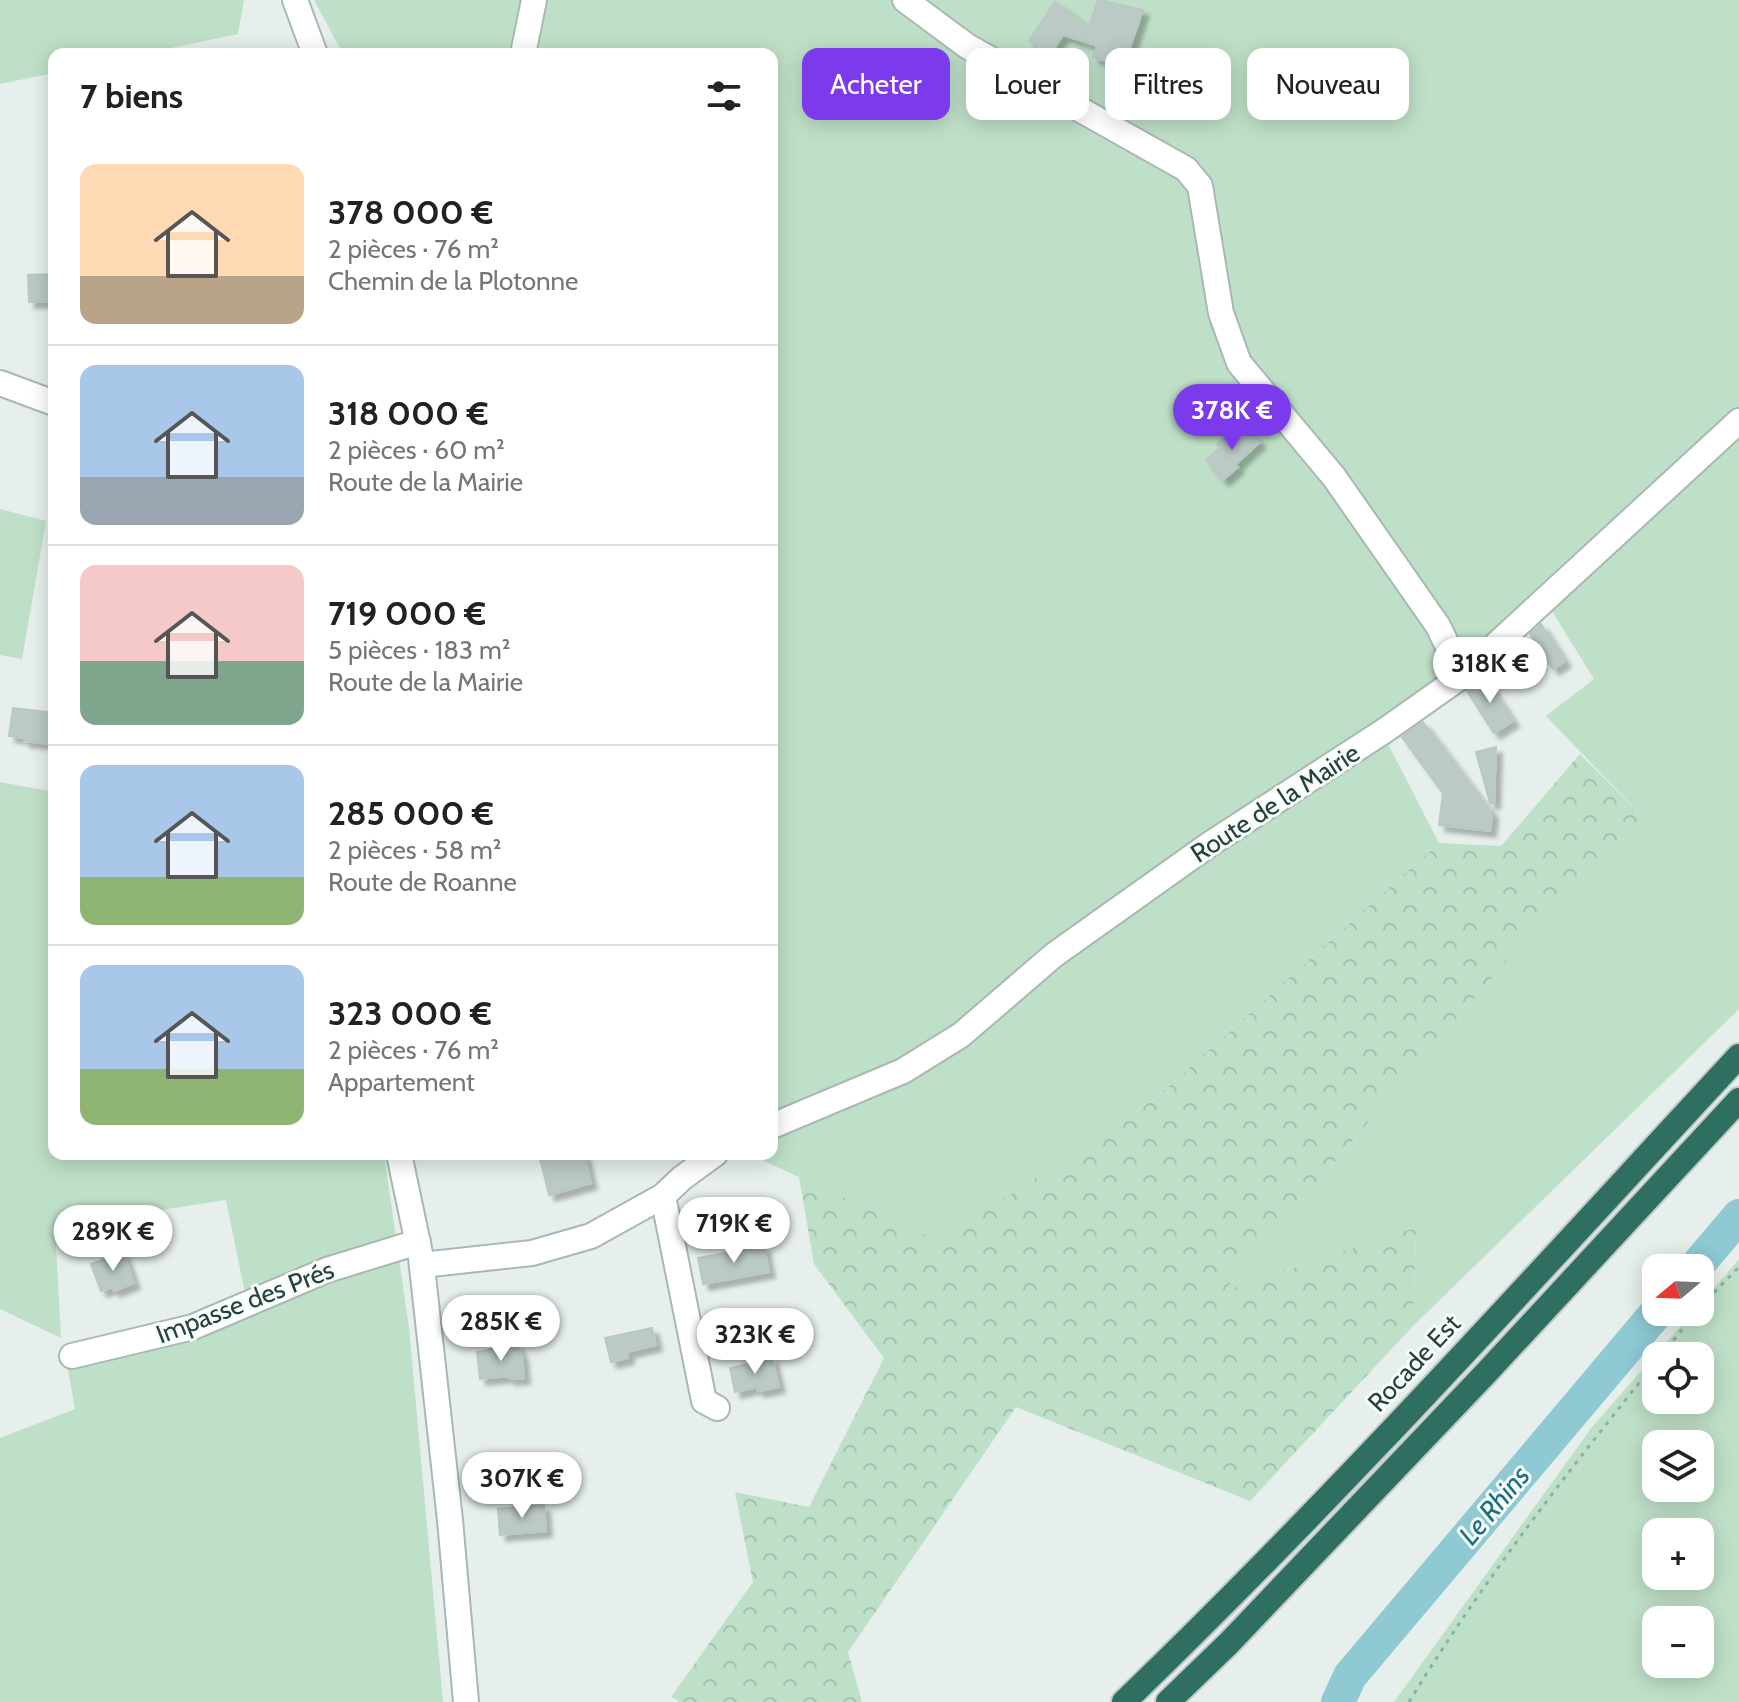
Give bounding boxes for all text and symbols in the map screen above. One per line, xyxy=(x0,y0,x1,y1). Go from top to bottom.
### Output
chip: Acheter xyxy=(802,48,950,120)
chip: Louer xyxy=(966,48,1089,120)
chip: Filtres xyxy=(1105,48,1231,120)
chip: Nouveau xyxy=(1247,48,1409,120)
icon: filters xyxy=(702,74,746,118)
text: 7 biens xyxy=(80,75,183,117)
text: 378 000 € xyxy=(328,191,493,233)
icon: home xyxy=(144,196,240,292)
text: 2 pièces · 76 m² xyxy=(328,233,499,265)
text: Chemin de la Plotonne xyxy=(328,265,578,297)
pin: 378K € xyxy=(1167,384,1297,452)
text: 318 000 € xyxy=(328,392,489,434)
text: 378K € xyxy=(1191,394,1273,426)
icon: home xyxy=(144,397,240,493)
text: 2 pièces · 60 m² xyxy=(328,434,505,466)
text: Route de la Mairie xyxy=(328,466,523,498)
text: 719 000 € xyxy=(328,592,486,634)
icon: home xyxy=(144,597,240,693)
text: 5 pièces · 183 m² xyxy=(328,634,510,666)
pin: 318K € xyxy=(1425,637,1555,705)
text: 318K € xyxy=(1451,647,1529,679)
text: Route de la Mairie xyxy=(328,666,523,698)
street label: Route de la Mairie xyxy=(1185,736,1365,870)
text: 285 000 € xyxy=(328,792,494,834)
icon: home xyxy=(144,797,240,893)
text: 2 pièces · 58 m² xyxy=(328,834,501,866)
text: Route de Roanne xyxy=(328,866,517,898)
text: 323 000 € xyxy=(328,992,492,1034)
icon: home xyxy=(144,997,240,1093)
text: 2 pièces · 76 m² xyxy=(328,1034,499,1066)
text: Appartement xyxy=(328,1066,475,1098)
pin: 719K € xyxy=(669,1197,799,1265)
pin: 289K € xyxy=(48,1205,178,1273)
text: 719K € xyxy=(696,1207,772,1239)
text: 289K € xyxy=(72,1215,154,1247)
street label: Impasse des Prés xyxy=(152,1253,339,1351)
north arrow xyxy=(1642,1254,1714,1326)
map controls xyxy=(1642,1254,1714,1678)
pin: 285K € xyxy=(436,1295,566,1363)
text: 285K € xyxy=(460,1305,542,1337)
pin: 323K € xyxy=(690,1308,820,1376)
street label: Rocade Est xyxy=(1361,1308,1467,1418)
text: 323K € xyxy=(715,1318,795,1350)
button: locate xyxy=(1642,1342,1714,1414)
button: layers xyxy=(1642,1430,1714,1502)
pin: 307K € xyxy=(457,1452,587,1520)
water label: Le Rhins xyxy=(1451,1459,1537,1551)
text: 307K € xyxy=(480,1462,564,1494)
button: + xyxy=(1642,1518,1714,1590)
button: − xyxy=(1642,1606,1714,1678)

